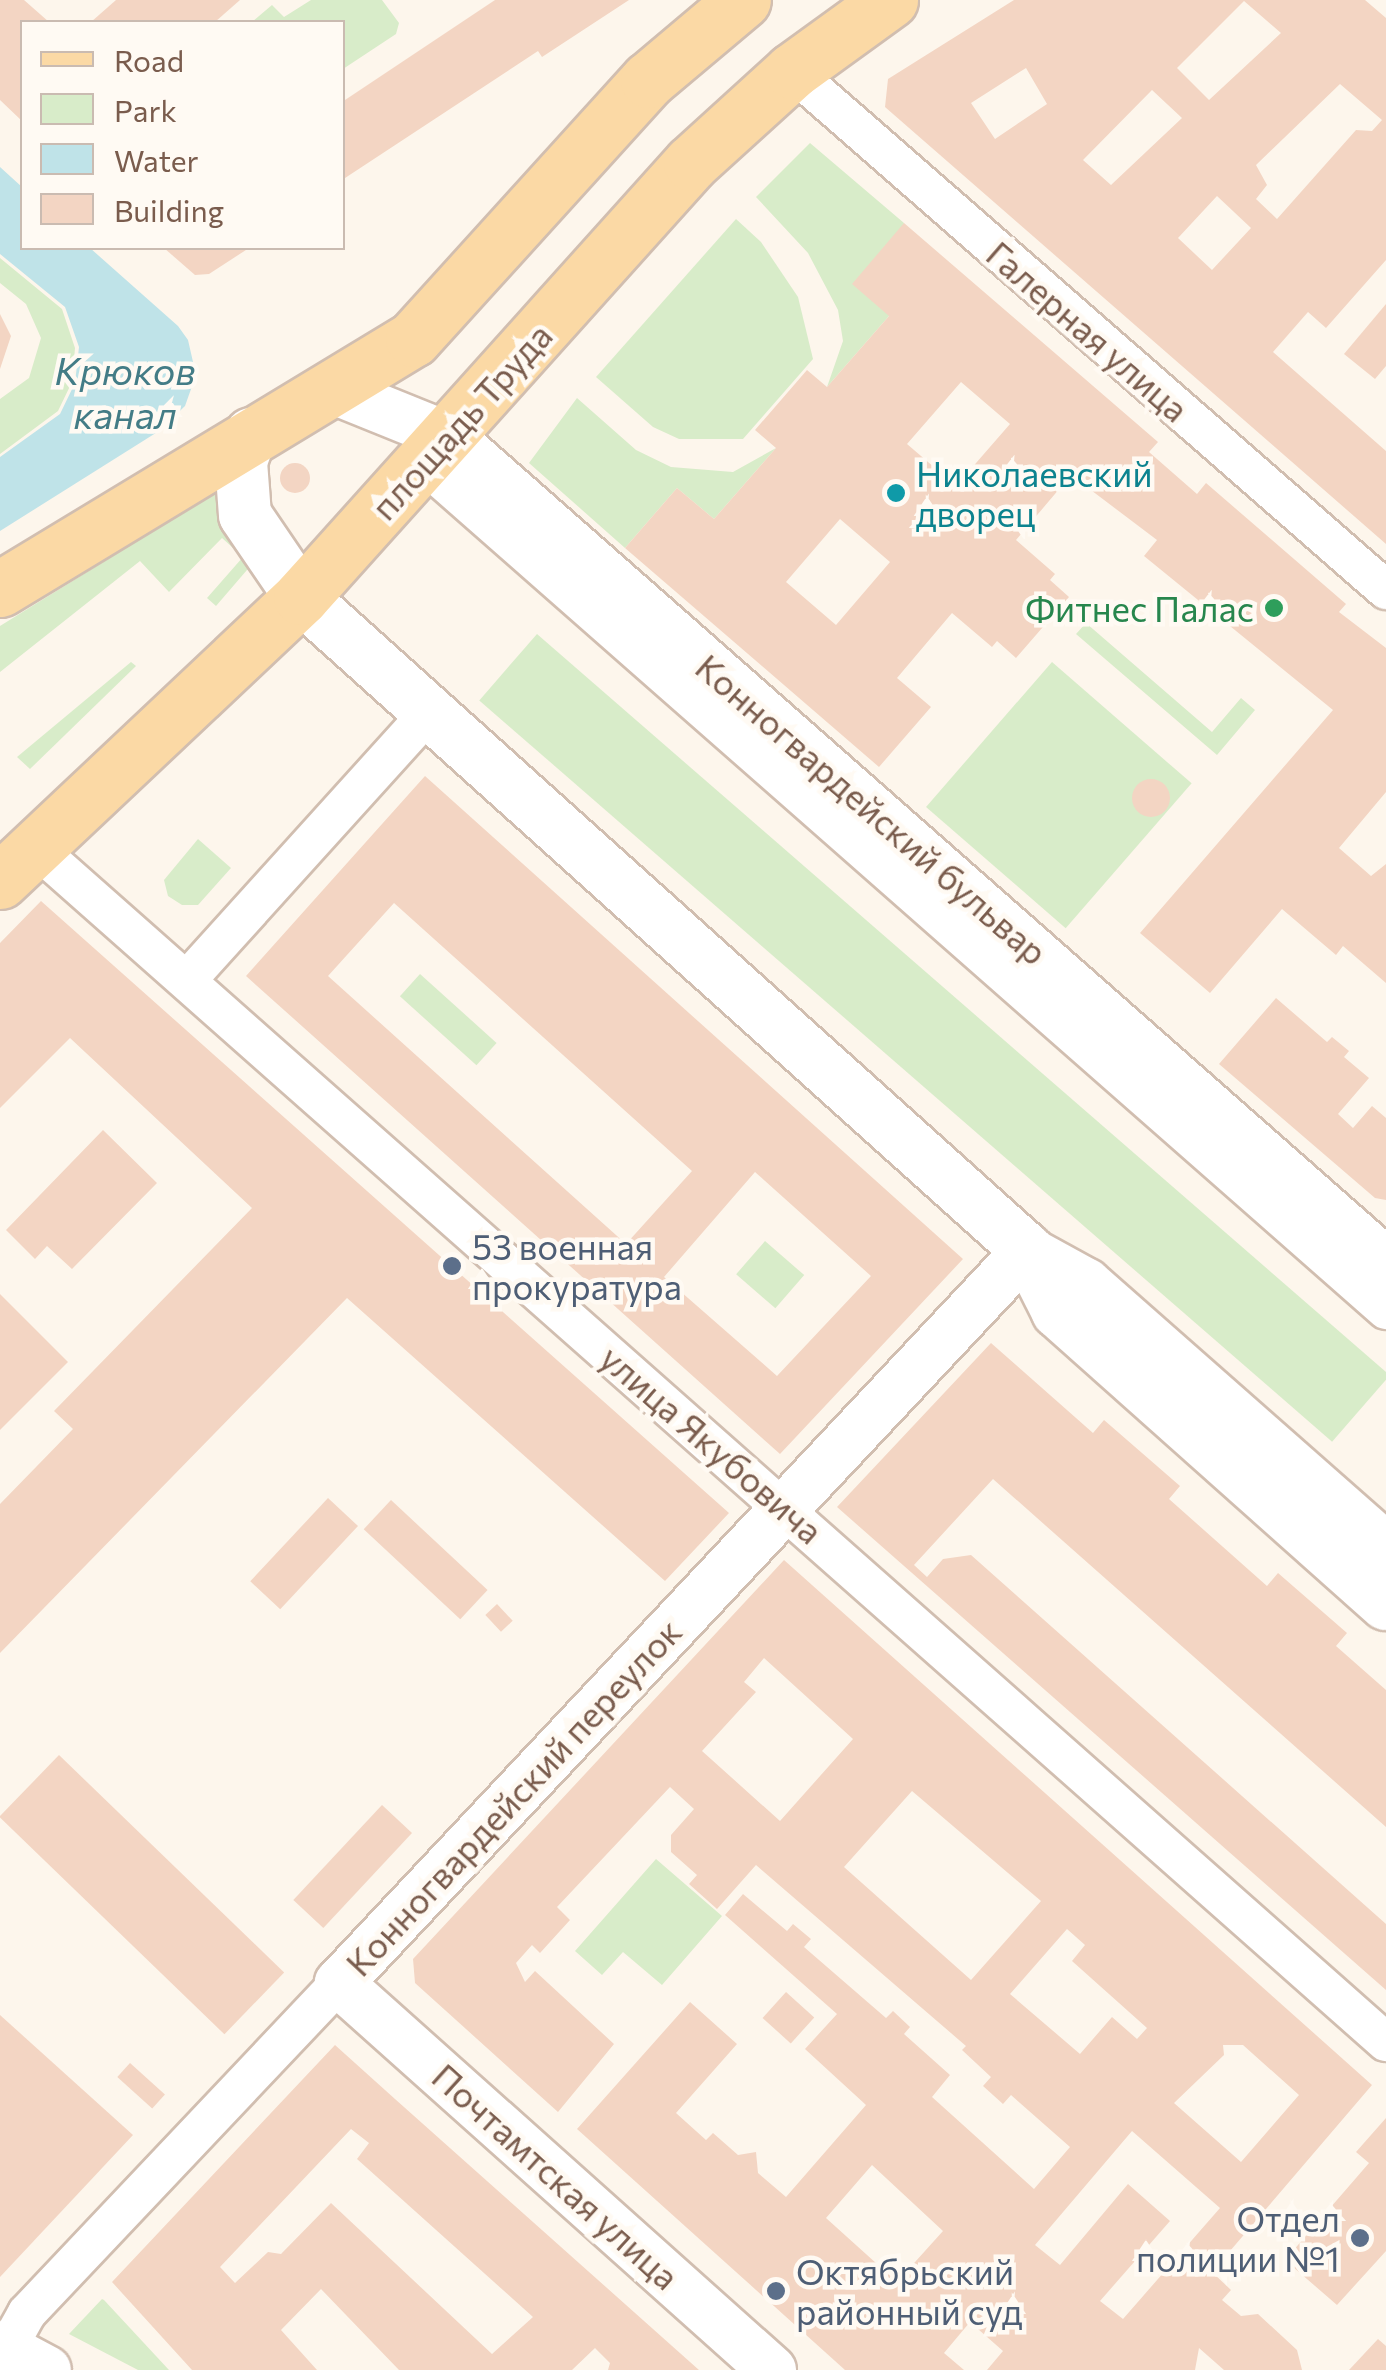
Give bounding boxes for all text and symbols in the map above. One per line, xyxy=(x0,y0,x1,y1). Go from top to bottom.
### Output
legend xyxy=(20,20,345,250)
text: Road xyxy=(114,41,184,78)
text: Park xyxy=(114,91,177,128)
text: Water xyxy=(114,141,199,178)
text: Building xyxy=(114,191,224,228)
street label: Галерная улица xyxy=(979,232,1197,430)
street label: площадь Труда xyxy=(362,314,560,528)
water label: Крюков канал xyxy=(54,347,196,436)
place label: Николаевский дворец xyxy=(916,452,1152,534)
marker: Николаевский дворец xyxy=(885,482,907,504)
place label: Фитнес Палас xyxy=(1025,587,1254,629)
marker: Фитнес Палас xyxy=(1263,597,1285,619)
street label: Конногвардейский бульвар xyxy=(688,645,1056,973)
place label: 53 военная прокуратура xyxy=(472,1225,682,1307)
marker: 53 военная прокуратура xyxy=(441,1255,463,1277)
street label: улица Якубовича xyxy=(592,1336,832,1552)
street label: Конногвардейский переулок xyxy=(337,1610,689,1984)
street label: Почтамтская улица xyxy=(424,2055,688,2297)
place label: Отдел полиции №1 xyxy=(1136,2197,1340,2279)
marker: Отдел полиции №1 xyxy=(1349,2227,1371,2249)
place label: Октябрьский районный суд xyxy=(796,2250,1022,2332)
marker: Октябрьский районный суд xyxy=(765,2280,787,2302)

